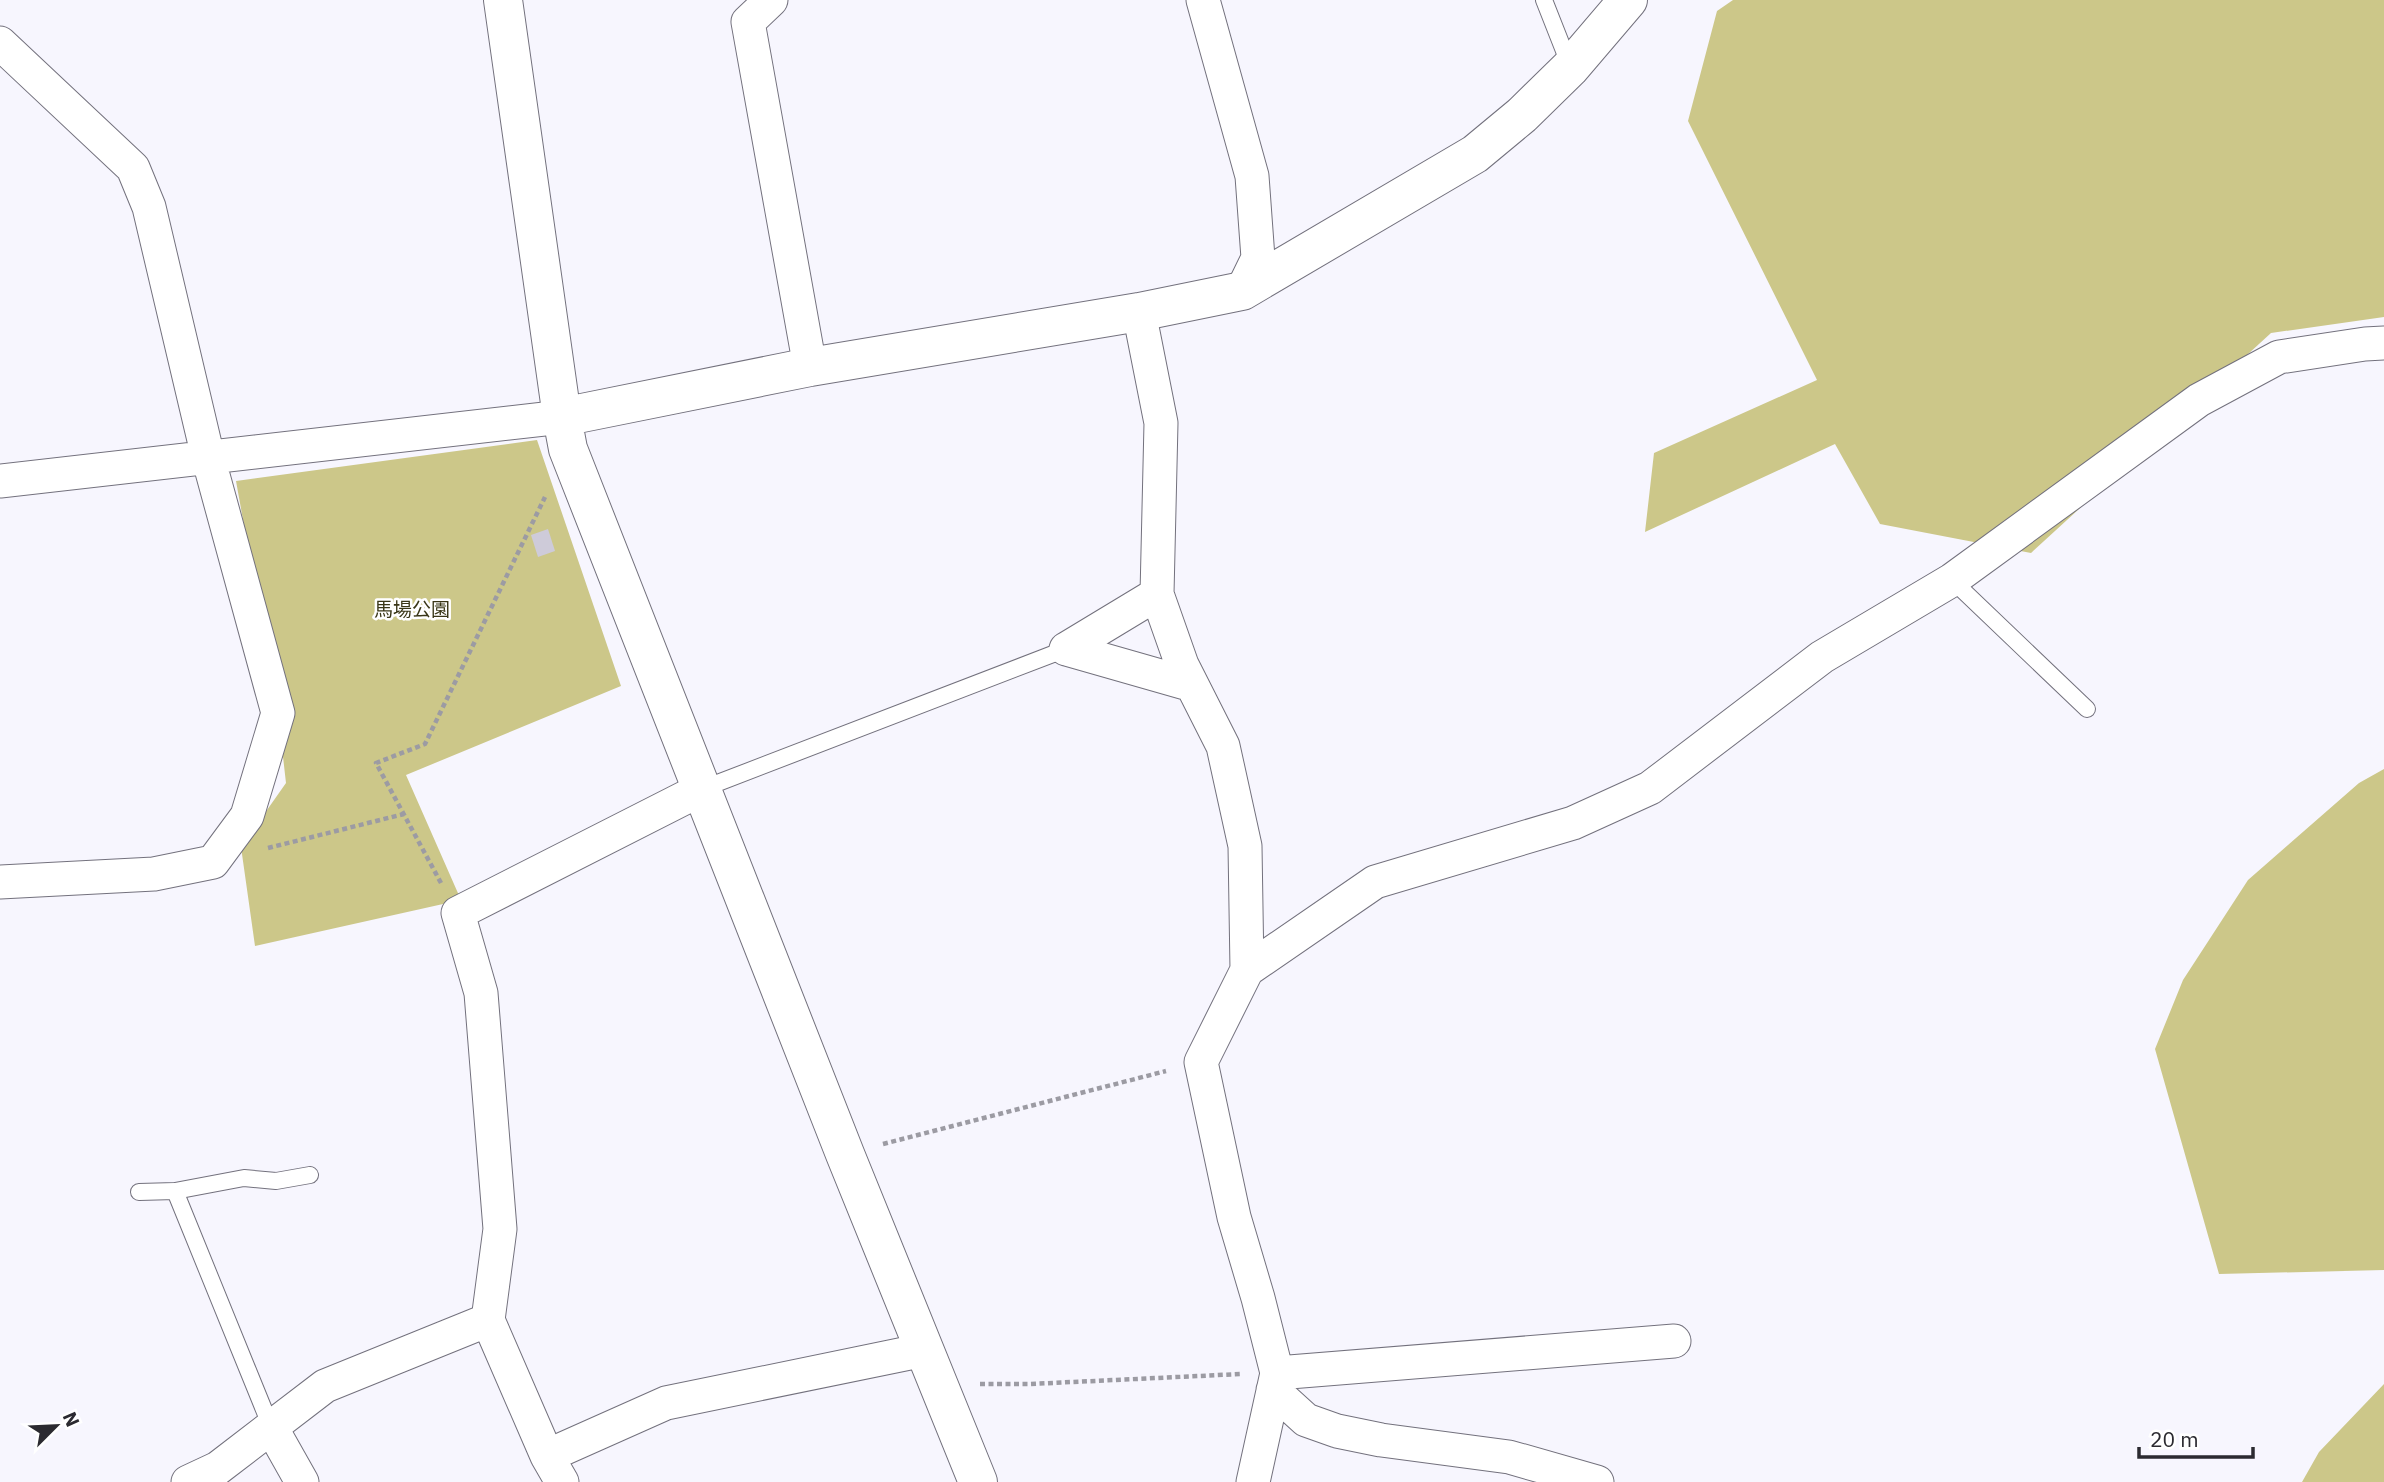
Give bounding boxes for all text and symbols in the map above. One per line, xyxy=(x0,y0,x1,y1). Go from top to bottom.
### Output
park label: 馬場公園 xyxy=(374,597,450,621)
north arrow xyxy=(21,1391,91,1461)
text: N xyxy=(58,1408,85,1430)
scale bar xyxy=(2139,1416,2253,1460)
text: 20 m xyxy=(2150,1425,2199,1453)

